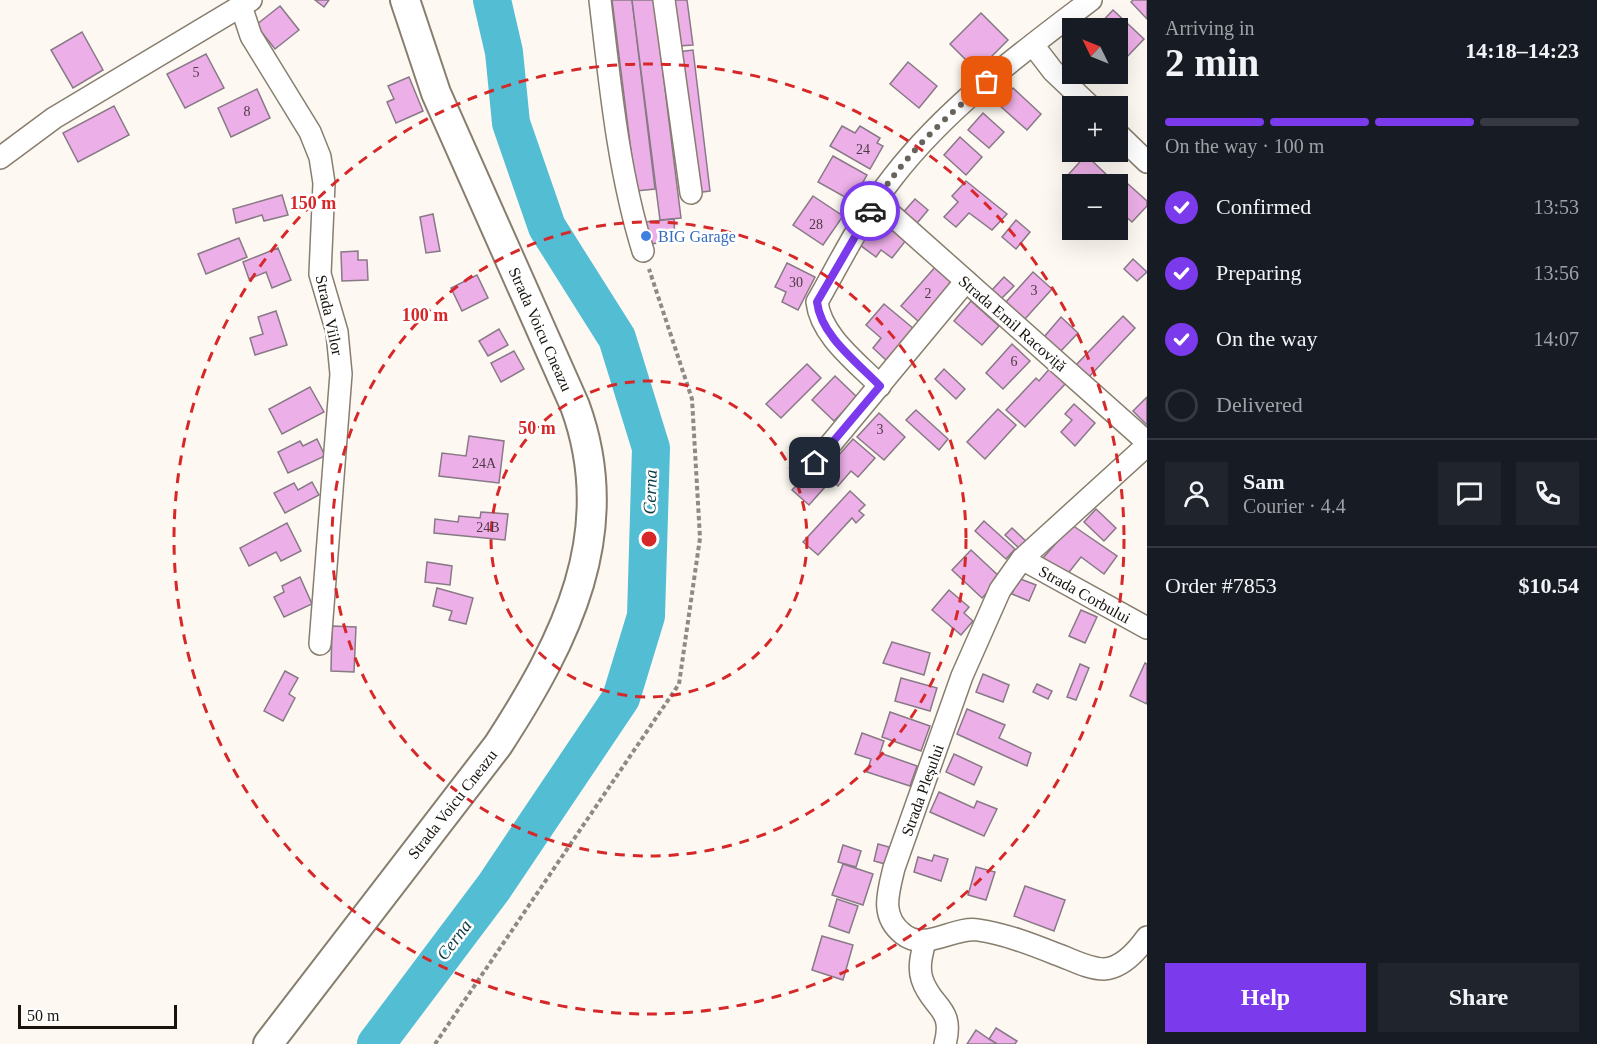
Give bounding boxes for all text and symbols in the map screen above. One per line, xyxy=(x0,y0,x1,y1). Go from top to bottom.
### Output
text: Arriving in xyxy=(1165,17,1254,39)
north arrow xyxy=(1062,18,1128,84)
map controls xyxy=(1062,18,1128,240)
text: 14:18–14:23 xyxy=(1465,38,1579,63)
text: 2 min xyxy=(1165,41,1259,84)
pin xyxy=(961,56,1012,107)
house number: 5 xyxy=(193,65,200,80)
icon: bag xyxy=(970,65,1003,98)
button: + xyxy=(1062,96,1128,162)
house number: 8 xyxy=(244,104,251,119)
text: On the way · 100 m xyxy=(1165,135,1324,157)
house number: 24 xyxy=(856,142,870,157)
button: − xyxy=(1062,174,1128,240)
courier xyxy=(840,181,900,241)
icon: check xyxy=(1165,191,1198,224)
text: 150 m xyxy=(290,193,336,213)
text: Confirmed xyxy=(1216,194,1311,219)
icon: car xyxy=(854,195,887,228)
text: 13:53 xyxy=(1533,196,1579,218)
house number: 28 xyxy=(809,217,823,232)
place label: BIG Garage xyxy=(658,228,736,246)
marker: BIG Garage xyxy=(639,229,653,243)
icon: check xyxy=(1165,257,1198,290)
text: Preparing xyxy=(1216,260,1302,285)
text: 13:56 xyxy=(1533,262,1579,284)
street label: Strada Voicu Cneazu xyxy=(506,265,575,394)
street label: Strada Emil Racoviță xyxy=(955,272,1070,375)
street label: Strada Viilor xyxy=(313,273,346,358)
house number: 30 xyxy=(789,275,803,290)
house number: 3 xyxy=(1031,283,1038,298)
house number: 2 xyxy=(925,286,932,301)
text: 100 m xyxy=(402,305,448,325)
icon: check xyxy=(1165,323,1198,356)
text: On the way xyxy=(1216,326,1317,351)
text: 14:07 xyxy=(1533,328,1579,350)
house number: 6 xyxy=(1011,354,1018,369)
text: Delivered xyxy=(1216,392,1303,417)
text: 50 m xyxy=(518,418,556,438)
house number: 3 xyxy=(877,422,884,437)
pin xyxy=(789,437,840,488)
icon: home xyxy=(798,446,831,479)
house number: 24A xyxy=(472,456,497,471)
button: person xyxy=(1165,462,1228,525)
button: chat xyxy=(1438,462,1501,525)
button: phone xyxy=(1516,462,1579,525)
water label: Cerna xyxy=(639,469,661,515)
text: Sam xyxy=(1243,469,1285,494)
text: Courier · 4.4 xyxy=(1243,495,1346,517)
house number: 24B xyxy=(476,520,500,535)
centre of rings xyxy=(639,529,659,549)
street label: Strada Corbului xyxy=(1036,562,1134,627)
text: Order #7853 xyxy=(1165,573,1277,598)
text: $10.54 xyxy=(1519,573,1579,598)
street label: Strada Pleșului xyxy=(898,741,948,839)
street label: Strada Voicu Cneazu xyxy=(405,746,500,862)
water label: Cerna xyxy=(432,916,476,964)
button: Help xyxy=(1165,963,1366,1032)
button: Share xyxy=(1378,963,1579,1032)
scale bar xyxy=(18,1002,177,1030)
text: 50 m xyxy=(27,1007,59,1024)

